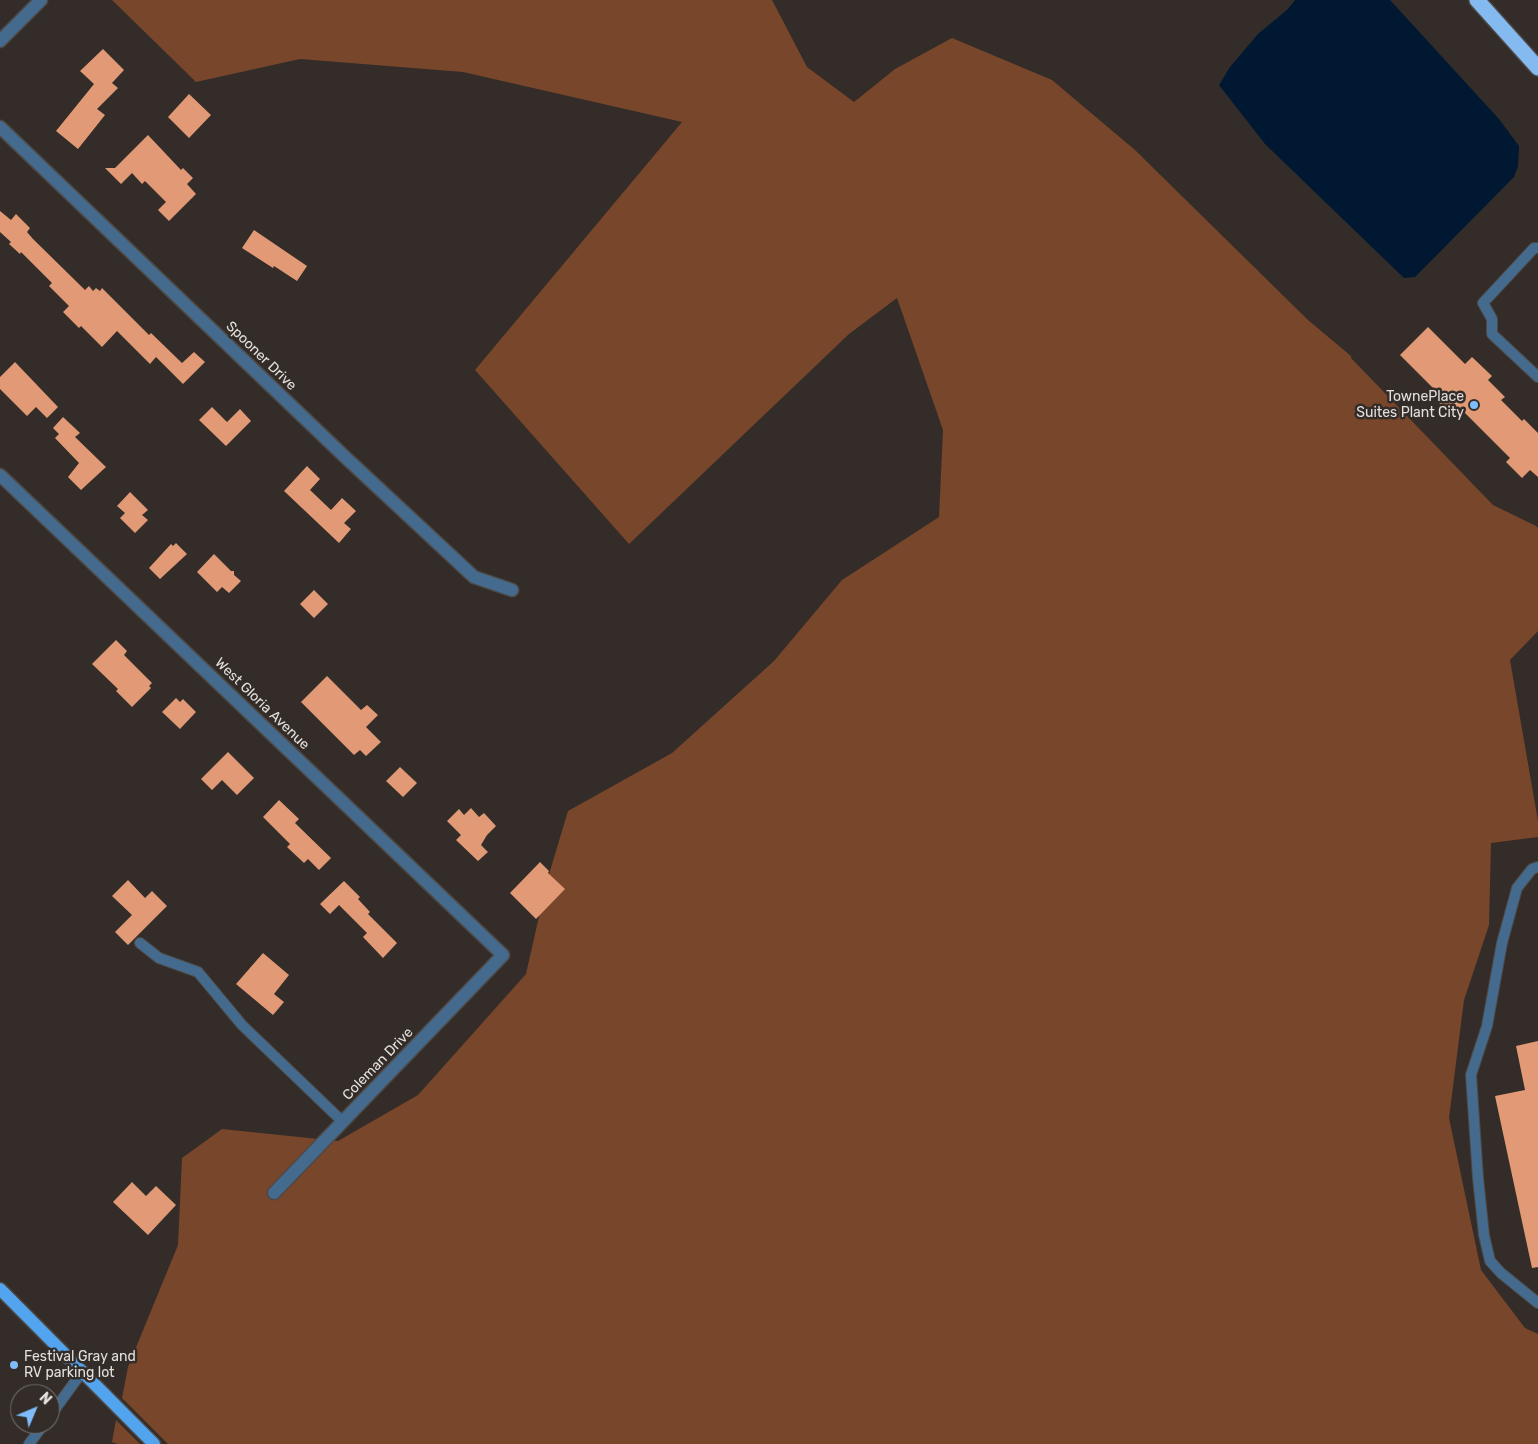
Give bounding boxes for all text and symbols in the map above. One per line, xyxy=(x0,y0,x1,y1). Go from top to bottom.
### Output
street label: Spooner Drive xyxy=(222,318,300,394)
place label: TownePlace Suites Plant City xyxy=(1356,389,1464,422)
marker: TownePlace Suites Plant City xyxy=(1468,399,1480,411)
street label: West Gloria Avenue xyxy=(211,655,313,753)
street label: Coleman Drive xyxy=(339,1024,417,1104)
place label: Festival Gray and RV parking lot xyxy=(24,1349,136,1381)
marker: Festival Gray and RV parking lot xyxy=(8,1359,20,1371)
north arrow xyxy=(10,1384,60,1434)
text: N xyxy=(36,1389,55,1408)

